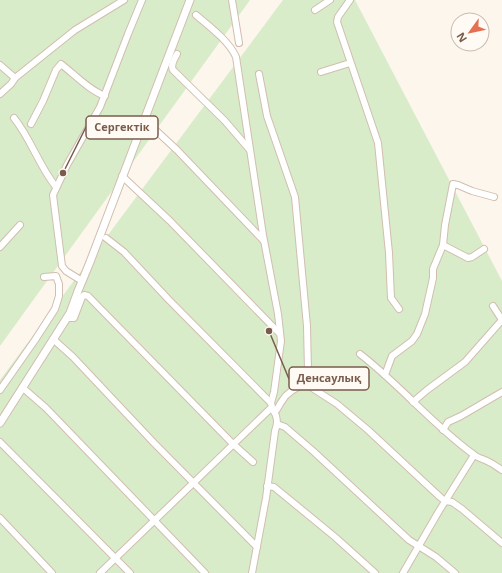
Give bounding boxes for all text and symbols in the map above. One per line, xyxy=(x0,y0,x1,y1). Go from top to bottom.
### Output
north arrow xyxy=(450,12,490,52)
text: N xyxy=(452,30,470,46)
callout: Сергектік xyxy=(86,116,158,139)
text: Сергектік xyxy=(94,119,150,134)
callout: Денсаулық xyxy=(289,367,369,390)
text: Денсаулық xyxy=(297,370,362,385)

